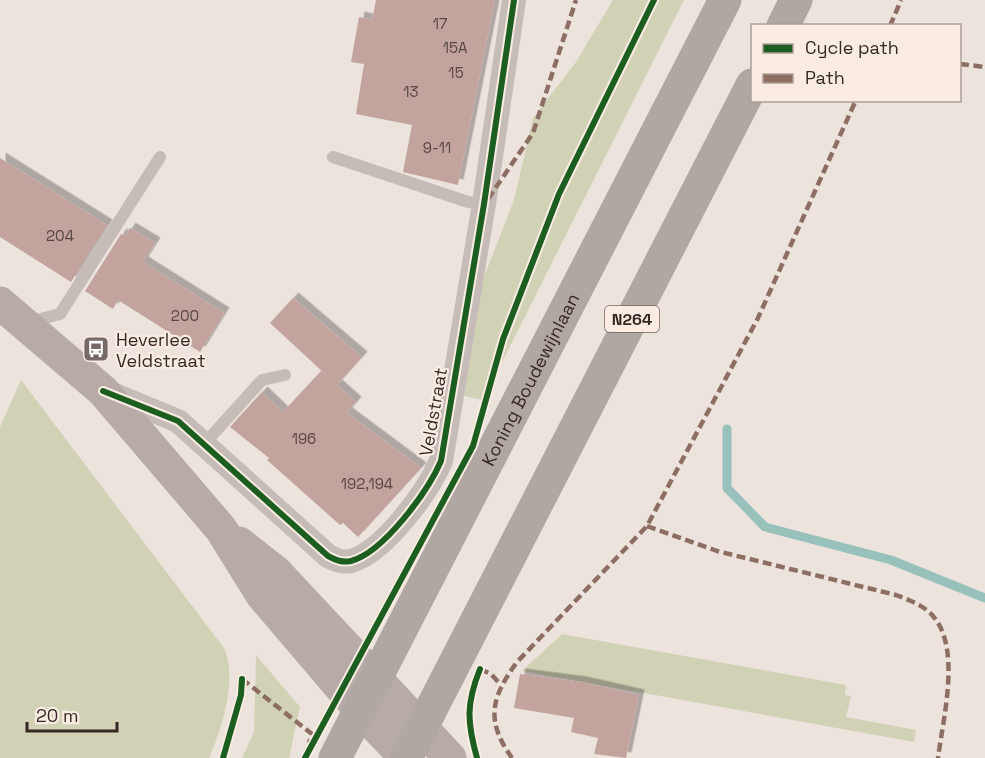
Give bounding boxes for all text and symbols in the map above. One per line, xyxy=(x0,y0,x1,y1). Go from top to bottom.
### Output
house number: 17 xyxy=(433,14,447,33)
legend xyxy=(751,24,961,102)
text: Cycle path xyxy=(805,36,899,59)
house number: 15A xyxy=(443,38,468,57)
house number: 15 xyxy=(448,63,464,82)
text: Path xyxy=(805,66,845,89)
house number: 13 xyxy=(403,82,419,101)
house number: 9-11 xyxy=(423,138,451,157)
house number: 204 xyxy=(46,226,74,245)
street label: Koning Boudewijnlaan xyxy=(476,289,584,469)
house number: 200 xyxy=(171,306,199,325)
road number: N264 xyxy=(605,306,659,332)
place label: Heverlee Veldstraat xyxy=(116,328,206,372)
bus stop icon: Heverlee Veldstraat xyxy=(81,334,111,364)
street label: Veldstraat xyxy=(414,366,452,458)
house number: 196 xyxy=(292,429,316,448)
house number: 192,194 xyxy=(341,474,393,493)
scale bar xyxy=(27,695,117,733)
text: 20 m xyxy=(36,704,79,727)

